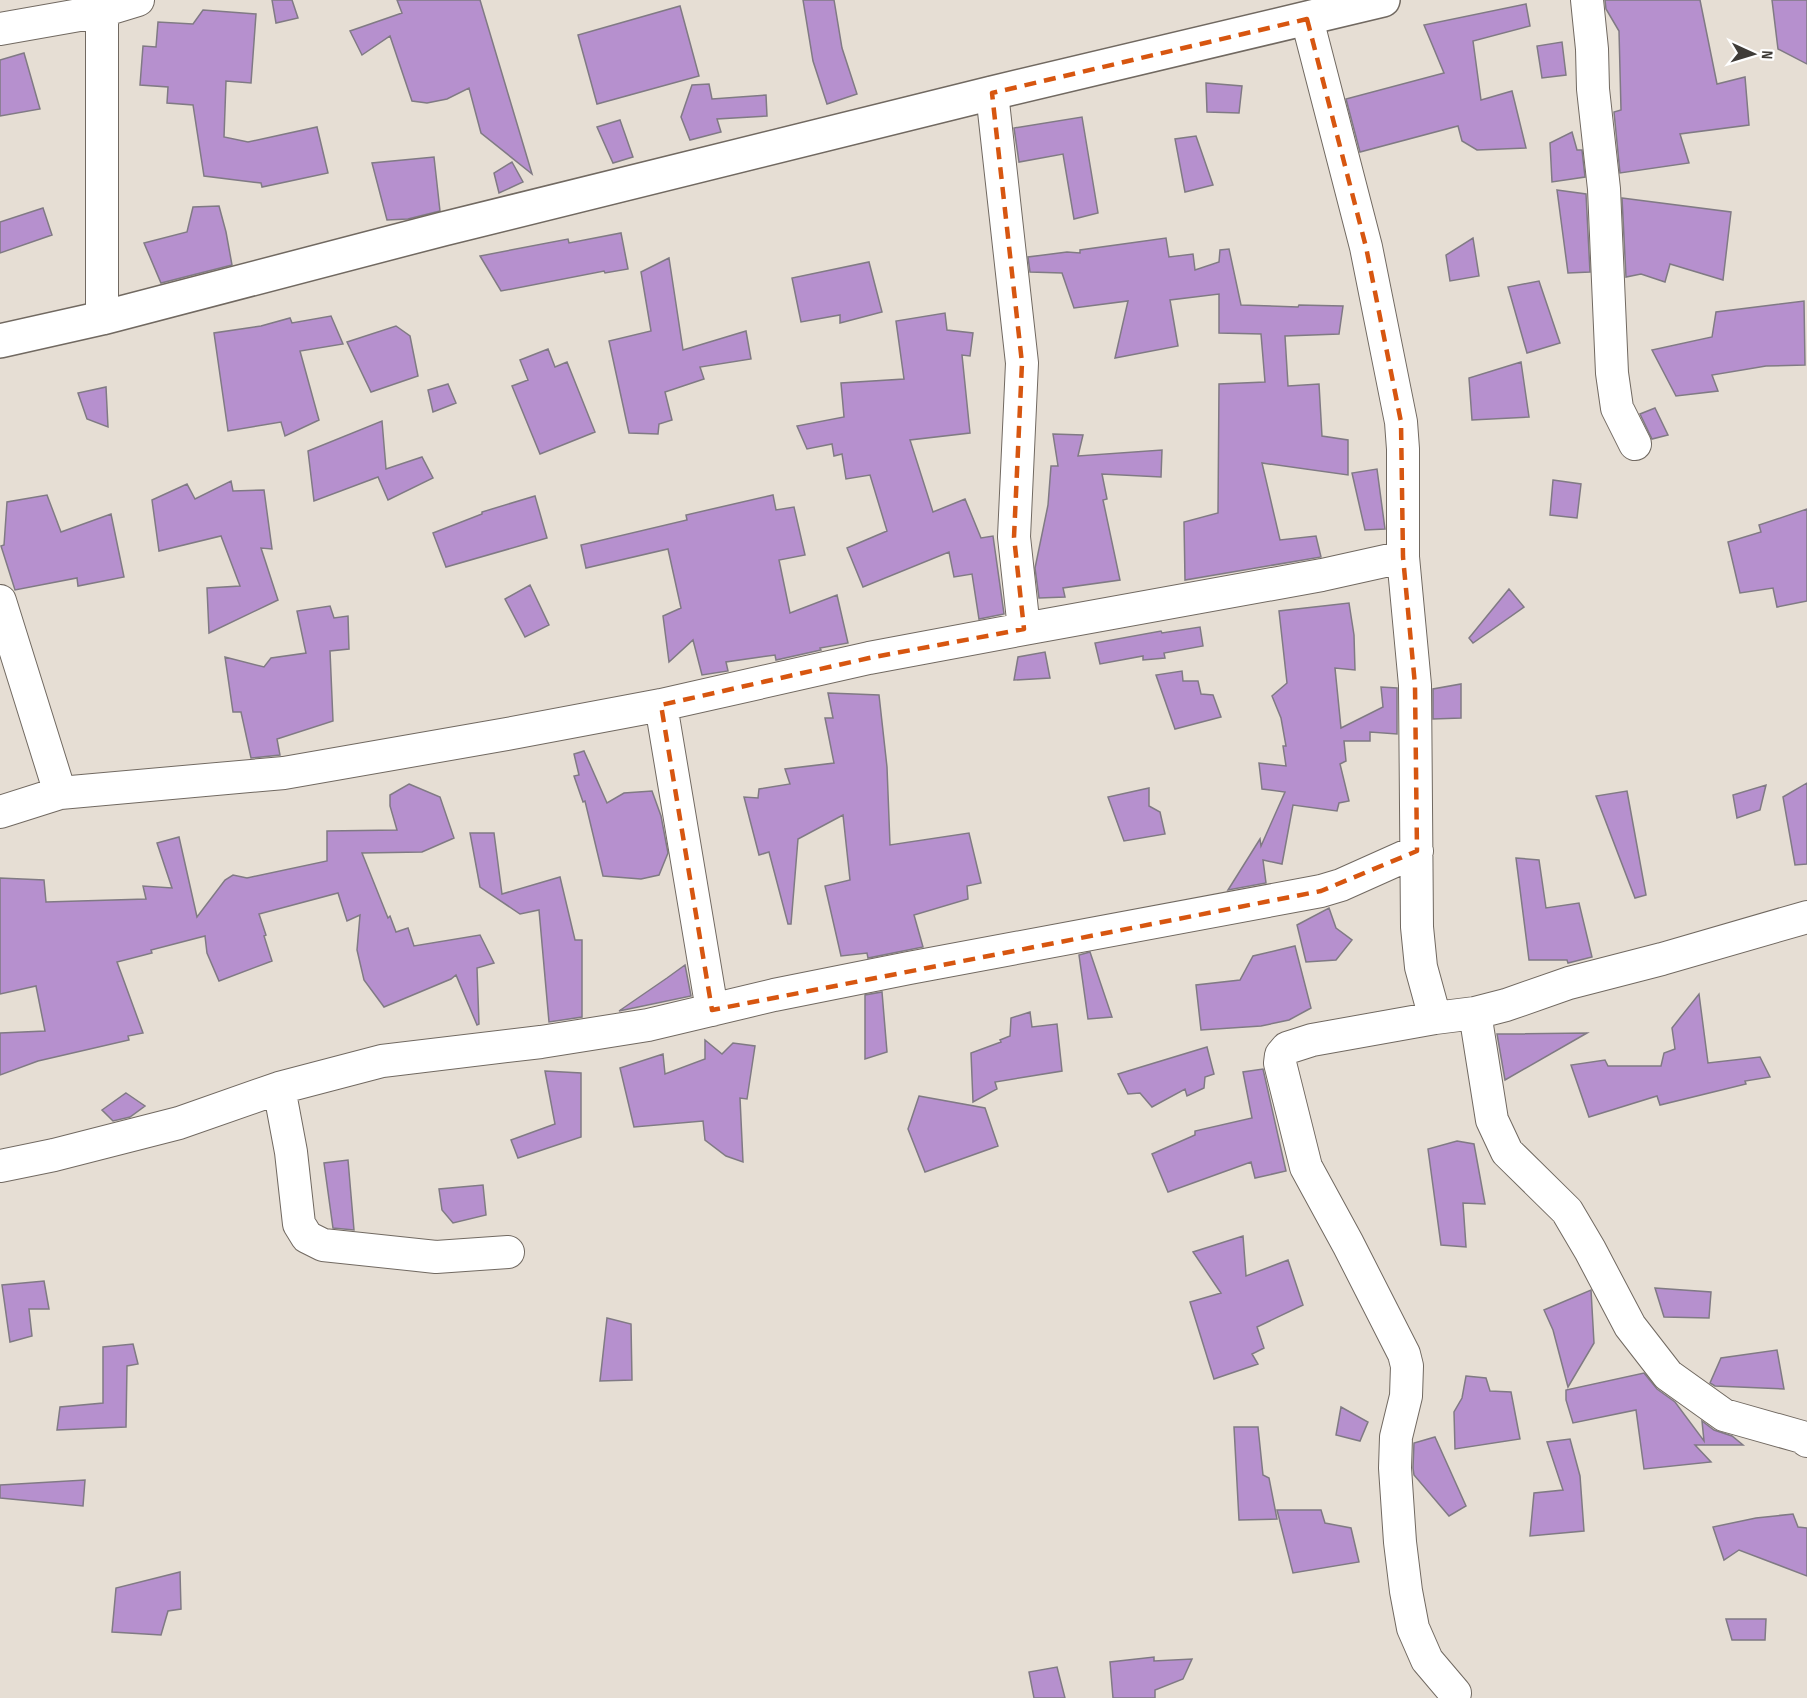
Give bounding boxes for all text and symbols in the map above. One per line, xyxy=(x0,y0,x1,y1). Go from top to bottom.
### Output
north arrow xyxy=(1723,24,1783,84)
text: N xyxy=(1757,50,1776,60)

